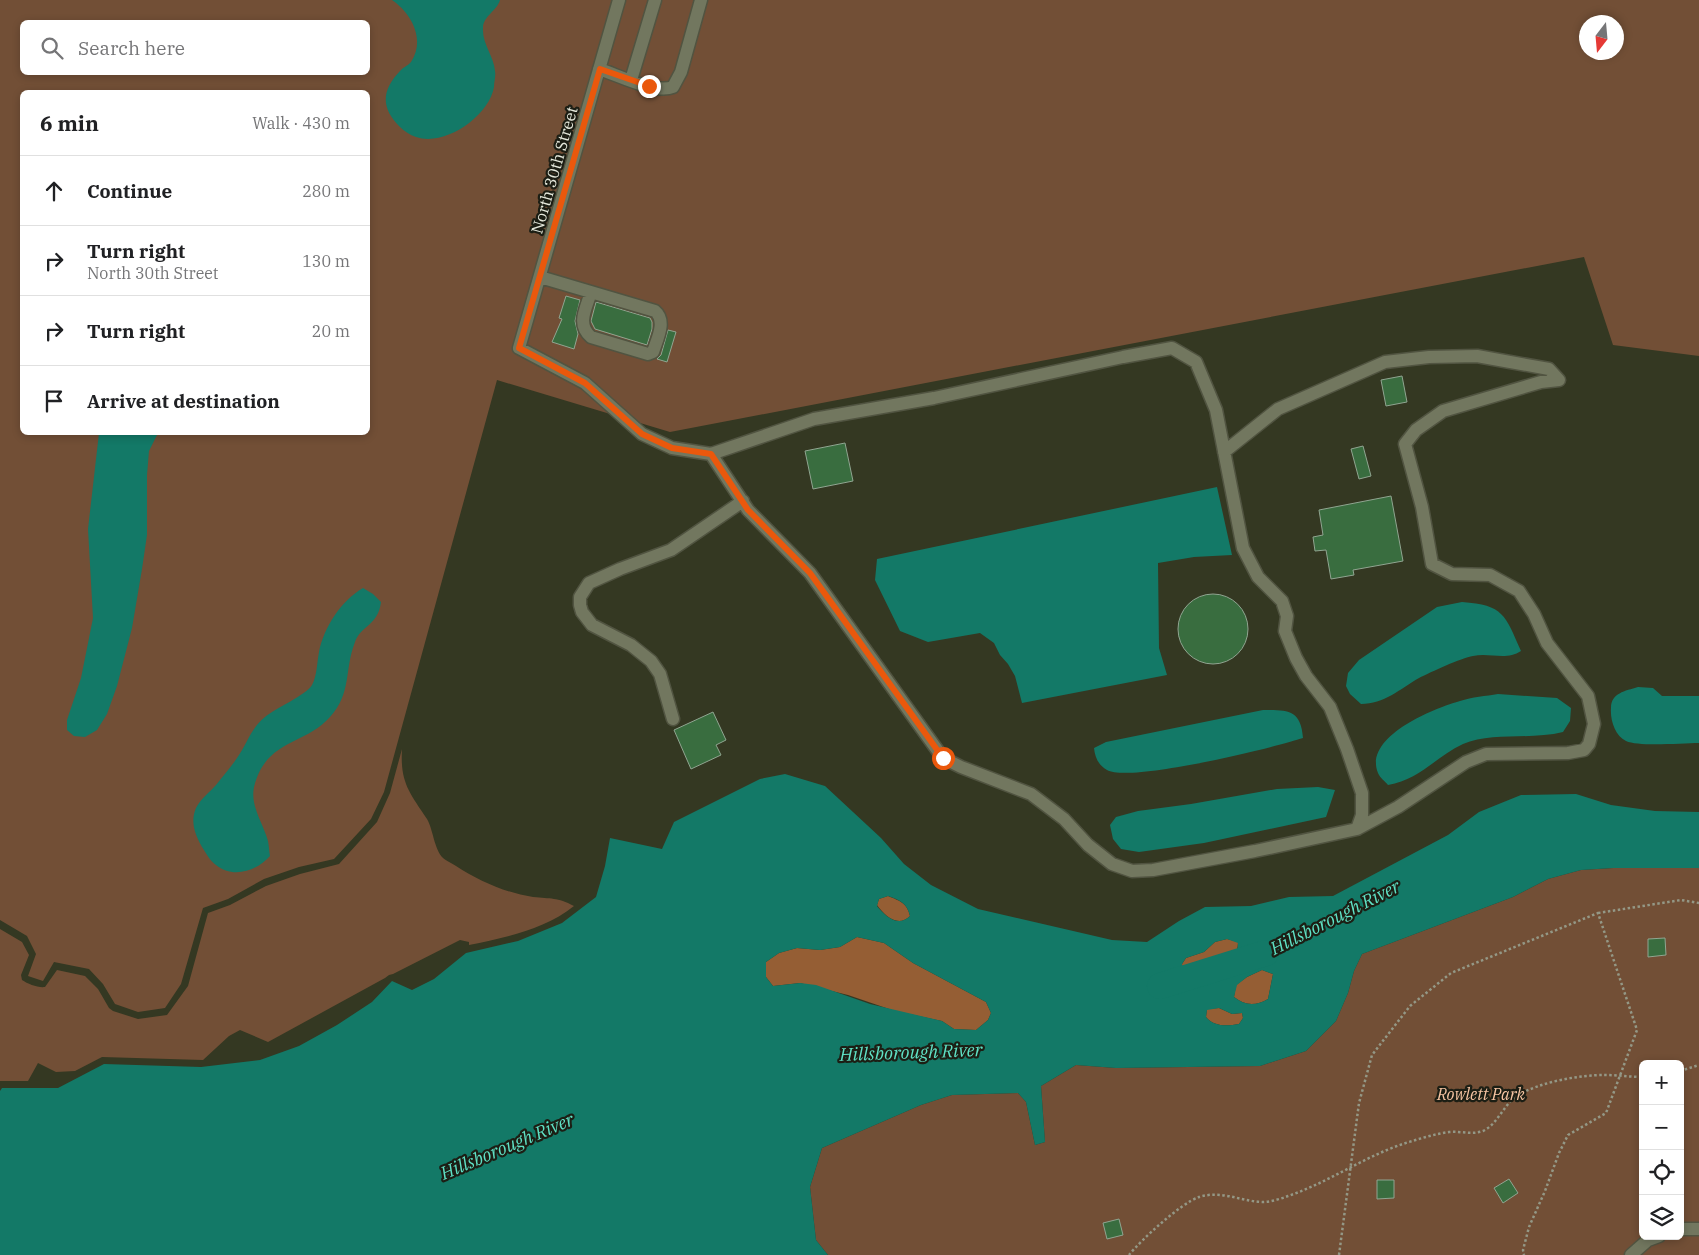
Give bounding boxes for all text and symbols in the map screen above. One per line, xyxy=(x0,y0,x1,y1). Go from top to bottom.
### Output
north arrow xyxy=(1579,15,1624,60)
search box xyxy=(20,20,370,75)
icon: search xyxy=(38,34,66,62)
text: Search here xyxy=(78,36,185,60)
route end xyxy=(638,75,661,98)
street label: North 30th Street xyxy=(526,104,582,236)
text: 6 min xyxy=(40,109,99,137)
text: Walk · 430 m xyxy=(252,113,350,133)
icon: ahead xyxy=(40,177,68,205)
text: Continue xyxy=(87,179,172,203)
text: 280 m xyxy=(302,181,350,201)
text: Turn right xyxy=(87,239,185,263)
icon: right xyxy=(40,247,68,275)
text: 130 m xyxy=(302,251,350,271)
text: North 30th Street xyxy=(87,263,218,283)
icon: right xyxy=(40,317,68,345)
text: Turn right xyxy=(87,319,185,343)
text: 20 m xyxy=(312,321,350,341)
icon: arrive xyxy=(40,387,68,415)
text: Arrive at destination xyxy=(87,389,280,413)
route start xyxy=(932,747,955,770)
water label: Hillsborough River xyxy=(1265,874,1405,960)
water label: Hillsborough River xyxy=(838,1038,984,1066)
map controls xyxy=(1639,1060,1684,1240)
button: + xyxy=(1639,1060,1684,1105)
park label: Rowlett Park xyxy=(1436,1084,1526,1104)
button: − xyxy=(1639,1105,1684,1150)
water label: Hillsborough River xyxy=(436,1107,578,1185)
button: locate xyxy=(1639,1150,1684,1195)
button: layers xyxy=(1639,1195,1684,1240)

